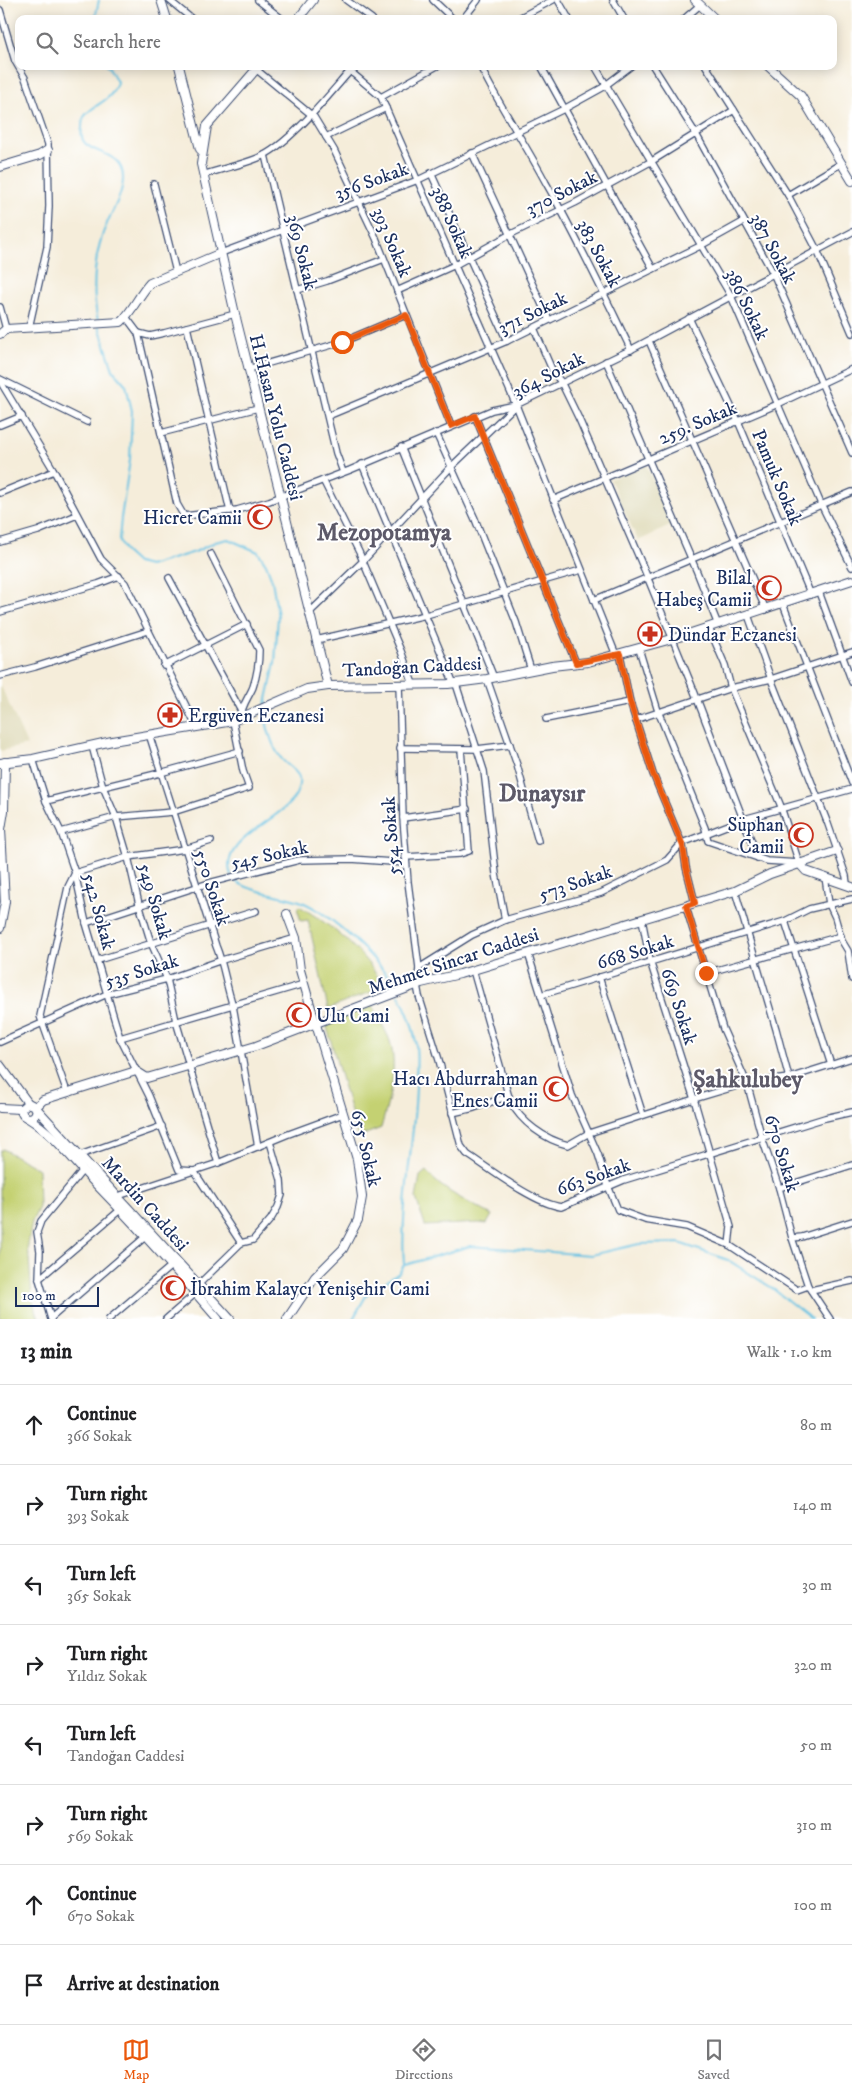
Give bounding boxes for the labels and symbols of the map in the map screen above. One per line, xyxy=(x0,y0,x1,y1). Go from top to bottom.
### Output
street label: 356 Sokak xyxy=(332,157,412,205)
street label: 370 Sokak xyxy=(522,165,602,221)
street label: 388 Sokak xyxy=(426,183,478,263)
street label: 393 Sokak xyxy=(367,204,417,282)
street label: 387 Sokak xyxy=(745,209,801,288)
street label: 369 Sokak xyxy=(281,212,322,293)
street label: 383 Sokak xyxy=(571,216,626,292)
street label: 386 Sokak xyxy=(720,265,774,345)
street label: 371 Sokak xyxy=(494,286,572,340)
route start xyxy=(331,331,354,354)
street label: H.Hasan Yolu Caddesi xyxy=(244,332,307,503)
street label: 364 Sokak xyxy=(509,347,589,403)
street label: 259. Sokak xyxy=(655,396,741,450)
street label: Pamuk Sokak xyxy=(746,426,807,530)
mosque icon: Hicret Camii xyxy=(247,504,273,530)
place label: Hicret Camii xyxy=(143,507,242,530)
district label: Mezopotamya xyxy=(317,518,452,548)
place label: Bilal Habeş Camii xyxy=(656,567,752,612)
mosque icon: Bilal Habeş Camii xyxy=(756,575,782,601)
pharmacy icon: Dündar Eczanesi xyxy=(637,621,663,647)
place label: Dündar Eczanesi xyxy=(668,624,797,647)
street label: Tandoğan Caddesi xyxy=(342,652,482,683)
pharmacy icon: Ergüven Eczanesi xyxy=(157,702,183,728)
place label: Ergüven Eczanesi xyxy=(188,705,324,728)
district label: Dunaysır xyxy=(499,779,586,809)
street label: 554 Sokak xyxy=(377,795,406,876)
place label: Süphan Camii xyxy=(727,814,784,859)
mosque icon: Süphan Camii xyxy=(788,822,814,848)
street label: 545 Sokak xyxy=(228,836,311,875)
street label: 550 Sokak xyxy=(188,846,235,929)
street label: 549 Sokak xyxy=(133,860,177,943)
street label: 573 Sokak xyxy=(535,860,616,907)
street label: 542 Sokak xyxy=(77,870,120,953)
street label: Mehmet Sincar Caddesi xyxy=(365,923,542,1000)
street label: 668 Sokak xyxy=(594,930,677,975)
street label: 535 Sokak xyxy=(102,949,182,994)
route end xyxy=(695,962,718,985)
street label: 669 Sokak xyxy=(655,965,702,1048)
mosque icon: Ulu Cami xyxy=(286,1002,312,1028)
place label: Ulu Cami xyxy=(316,1005,390,1028)
district label: Şahkulubey xyxy=(693,1065,804,1095)
place label: Hacı Abdurrahman Enes Camii xyxy=(393,1068,538,1113)
mosque icon: Hacı Abdurrahman Enes Camii xyxy=(543,1076,569,1102)
street label: 655 Sokak xyxy=(345,1107,386,1190)
street label: 670 Sokak xyxy=(759,1112,804,1196)
street label: Mardin Caddesi xyxy=(96,1152,194,1256)
street label: 663 Sokak xyxy=(553,1153,634,1201)
mosque icon: İbrahim Kalaycı Yenişehir Cami xyxy=(160,1275,186,1301)
place label: İbrahim Kalaycı Yenişehir Cami xyxy=(190,1277,430,1301)
scale bar xyxy=(15,1284,99,1307)

